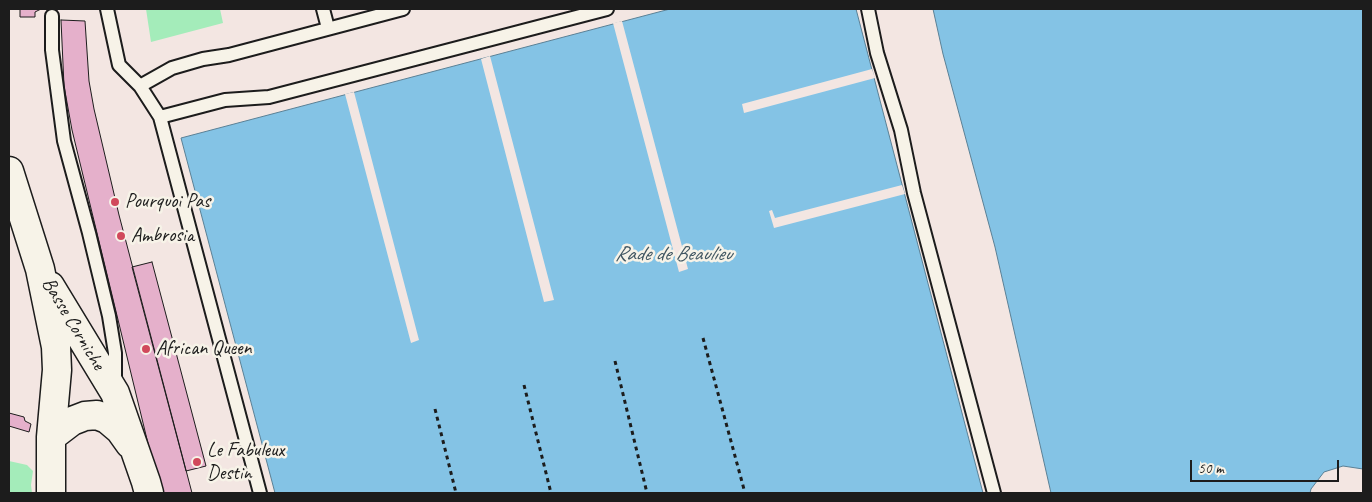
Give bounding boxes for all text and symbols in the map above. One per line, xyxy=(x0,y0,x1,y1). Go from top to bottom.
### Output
place label: Pourquoi Pas xyxy=(125,190,210,214)
marker: Pourquoi Pas xyxy=(109,196,121,208)
place label: Ambrosia xyxy=(131,224,194,248)
marker: Ambrosia xyxy=(115,230,127,242)
water label: Rade de Beaulieu xyxy=(615,241,731,267)
street label: Basse Corniche xyxy=(36,273,110,375)
place label: African Queen xyxy=(156,337,252,361)
marker: African Queen xyxy=(140,343,152,355)
place label: Le Fabuleux Destin xyxy=(207,439,284,486)
scale bar xyxy=(1192,450,1341,482)
marker: Le Fabuleux Destin xyxy=(191,456,203,468)
text: 50 m xyxy=(1198,459,1224,478)

